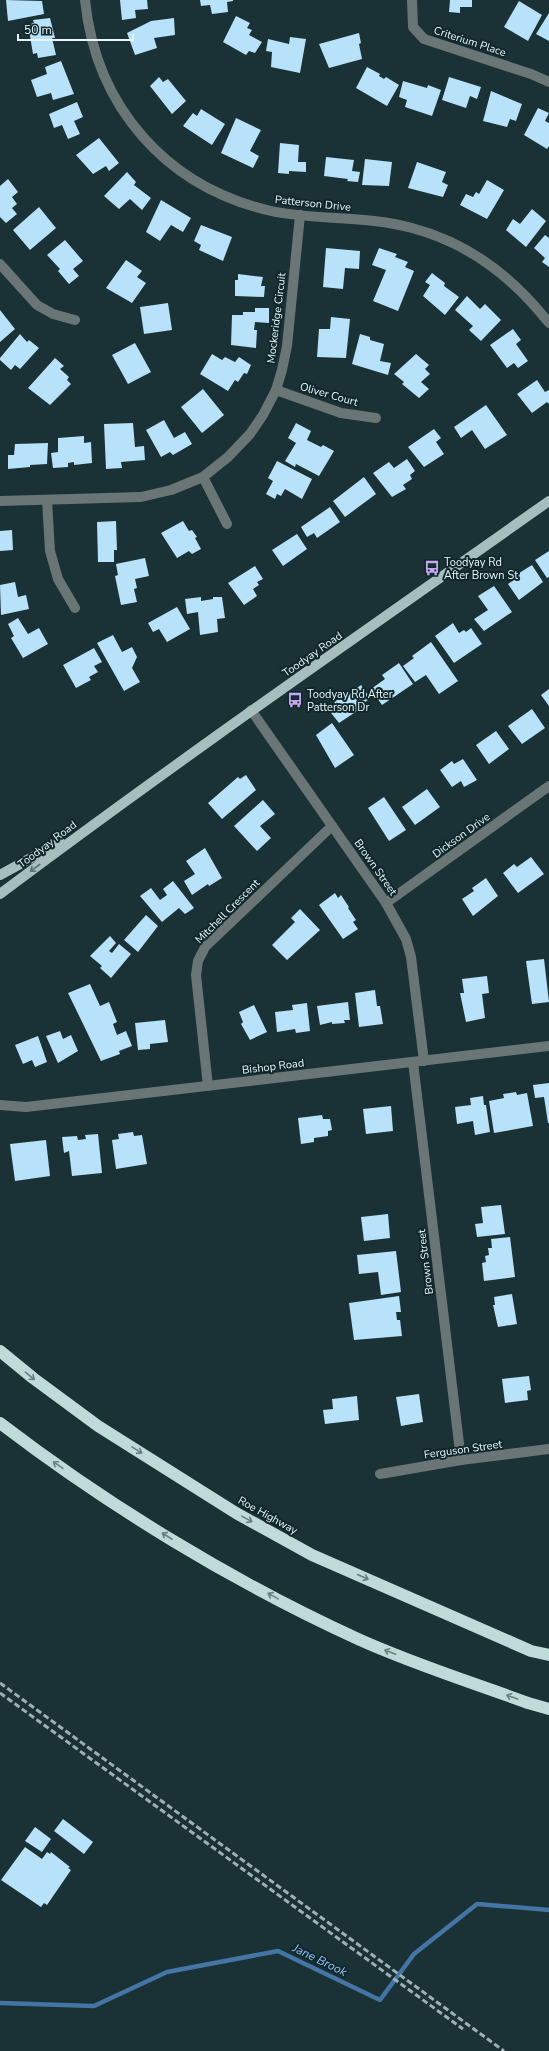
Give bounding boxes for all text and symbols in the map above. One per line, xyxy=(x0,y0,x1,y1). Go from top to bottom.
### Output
scale bar xyxy=(18,16,133,42)
text: 50 m xyxy=(24,22,52,38)
street label: Criterium Place xyxy=(432,23,508,60)
street label: Patterson Drive xyxy=(274,192,352,215)
street label: Mockeridge Circuit xyxy=(263,272,290,364)
street label: Oliver Court xyxy=(298,379,360,410)
place label: Toodyay Rd After Brown St xyxy=(444,555,518,583)
bus stop icon: Toodyay Rd After Brown St xyxy=(423,559,441,577)
street label: Toodyay Road xyxy=(279,628,345,681)
place label: Toodyay Rd After Patterson Dr xyxy=(307,687,393,715)
bus stop icon: Toodyay Rd After Patterson Dr xyxy=(286,691,304,709)
street label: Dickson Drive xyxy=(429,809,493,861)
street label: Toodyay Road xyxy=(15,817,80,871)
street label: Brown Street xyxy=(351,836,401,899)
one-way arrow xyxy=(29,863,40,872)
street label: Mitchell Crescent xyxy=(192,876,263,947)
street label: Bishop Road xyxy=(241,1055,305,1078)
street label: Brown Street xyxy=(414,1228,437,1295)
one-way arrow xyxy=(25,1371,36,1380)
street label: Ferguson Street xyxy=(423,1437,503,1462)
one-way arrow xyxy=(131,1447,143,1455)
one-way arrow xyxy=(53,1460,64,1469)
street label: Roe Highway xyxy=(235,1493,301,1538)
one-way arrow xyxy=(241,1516,253,1523)
one-way arrow xyxy=(162,1532,173,1540)
one-way arrow xyxy=(357,1574,369,1582)
one-way arrow xyxy=(267,1592,279,1600)
one-way arrow xyxy=(385,1647,397,1655)
one-way arrow xyxy=(506,1693,518,1701)
water label: Jane Brook xyxy=(289,1940,351,1980)

